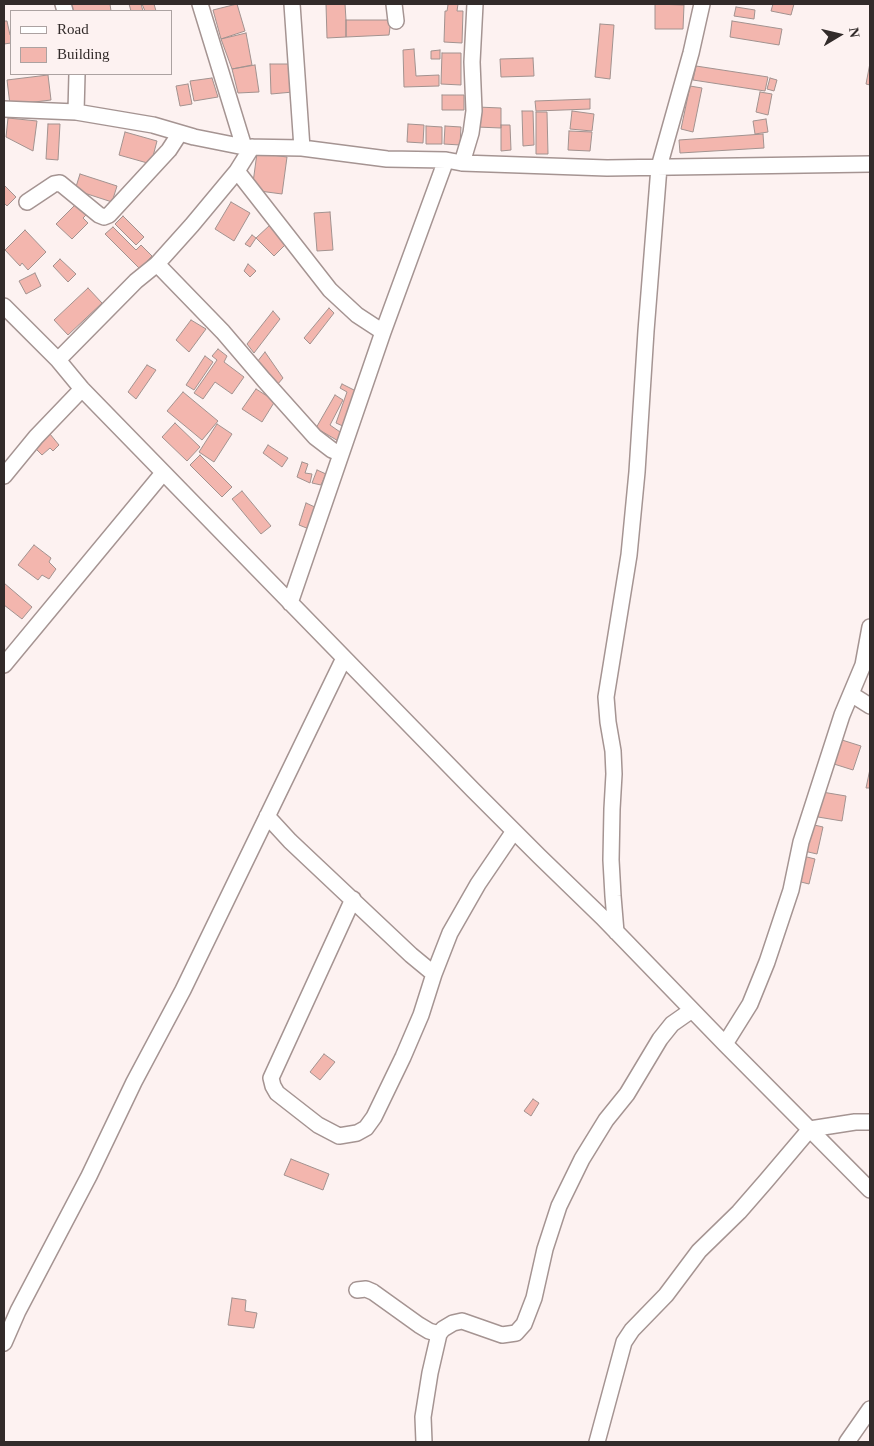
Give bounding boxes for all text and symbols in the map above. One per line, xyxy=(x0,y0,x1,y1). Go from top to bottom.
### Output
legend xyxy=(10,10,172,75)
north arrow xyxy=(814,10,864,60)
text: Road xyxy=(57,21,89,37)
text: N xyxy=(846,26,863,39)
text: Building xyxy=(57,46,110,62)

